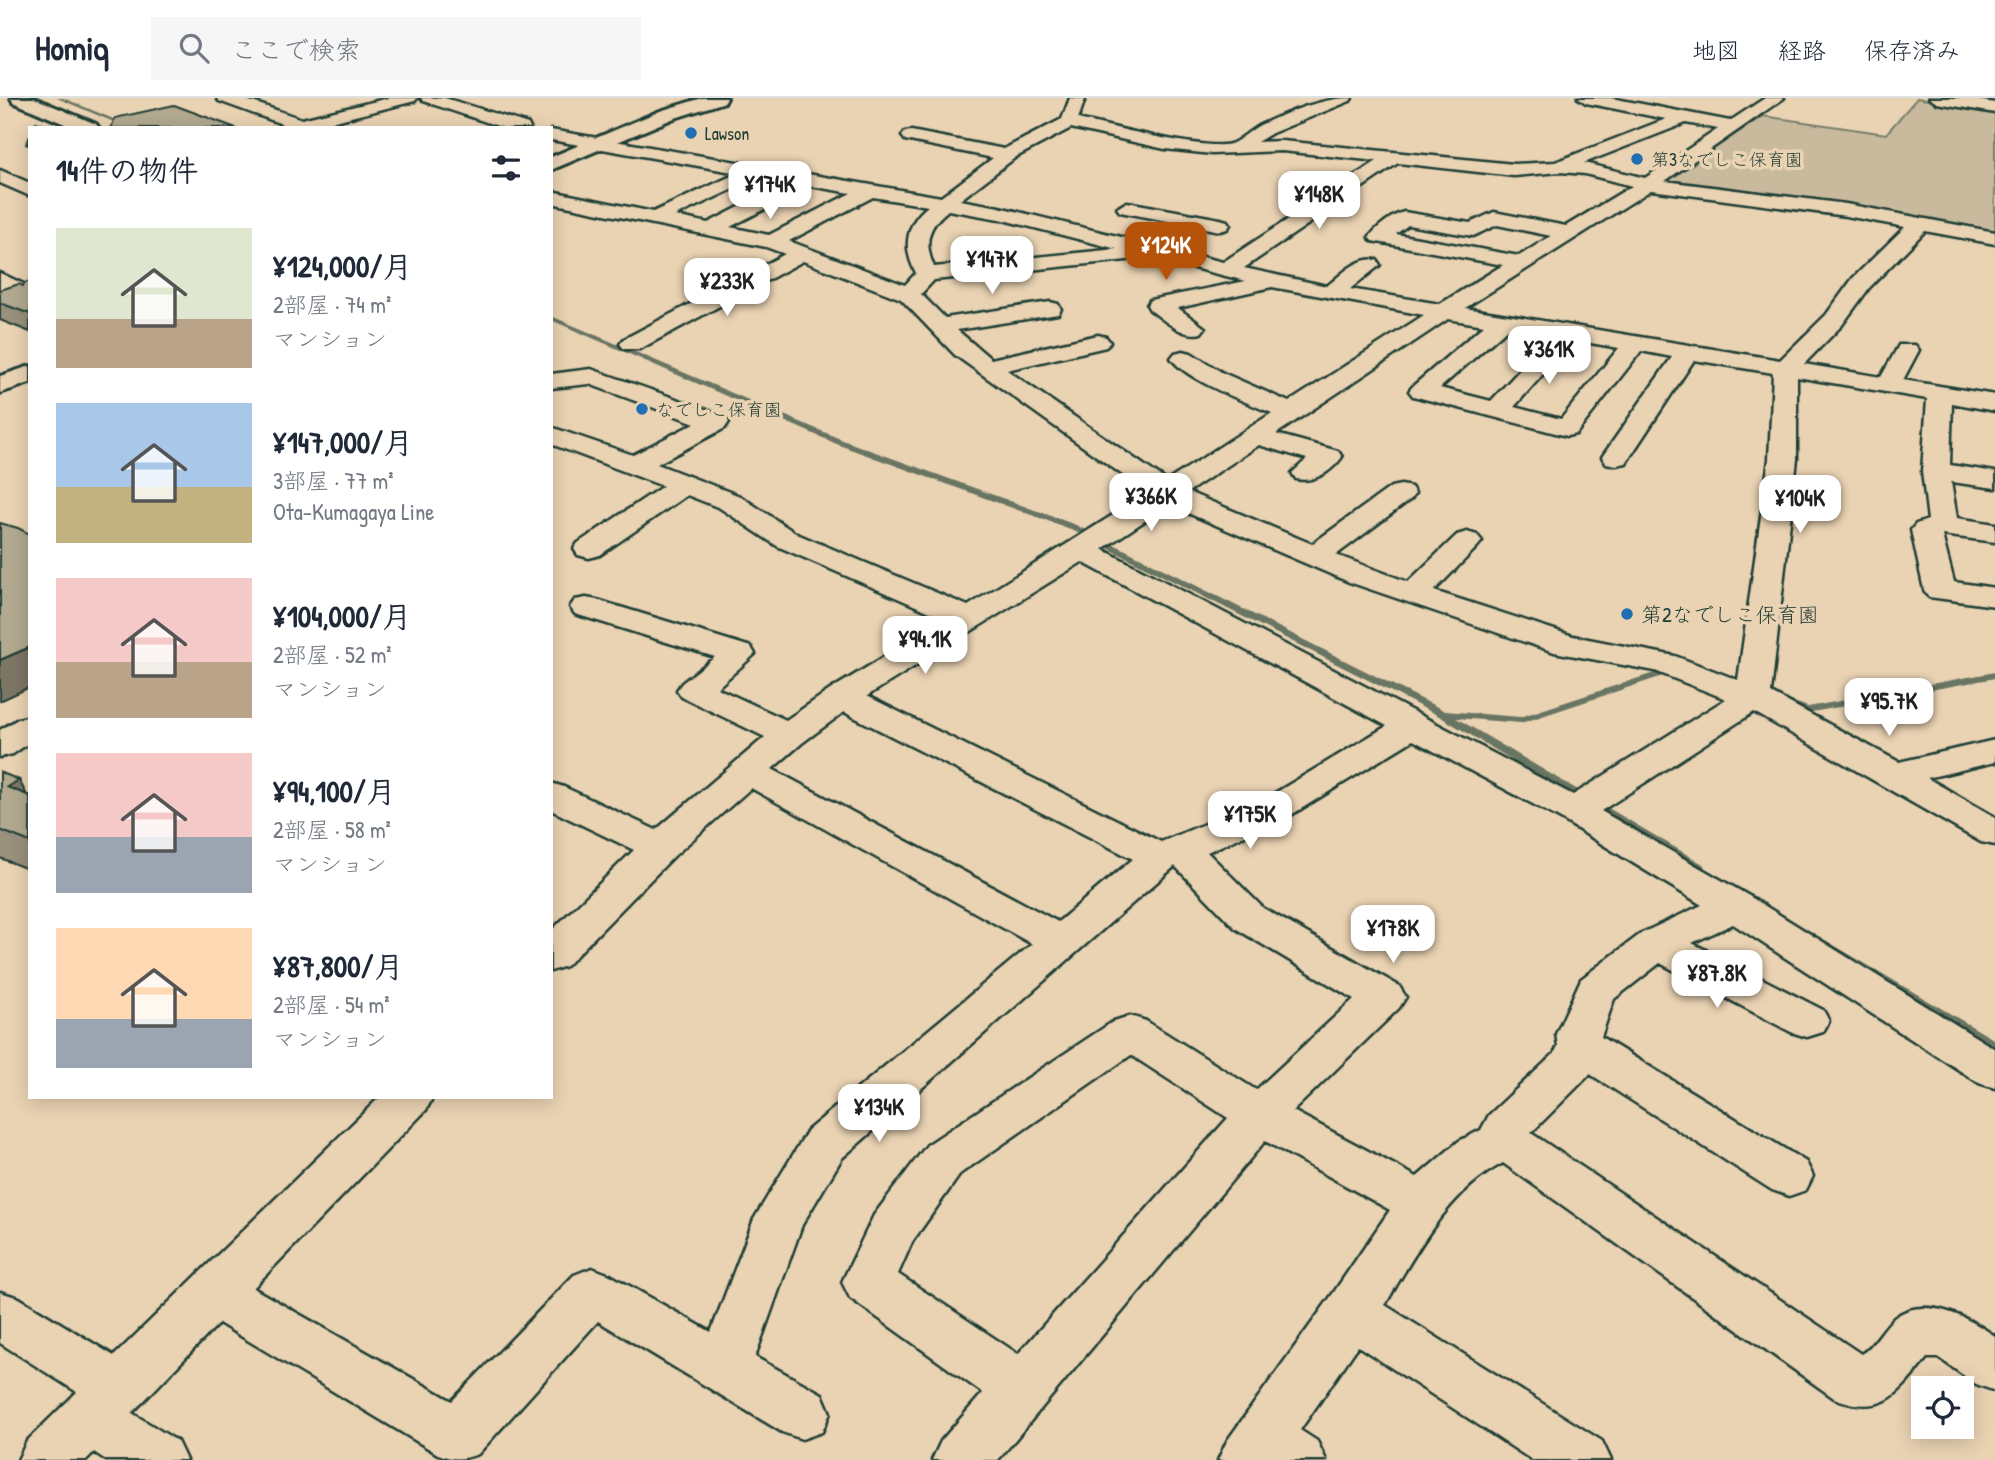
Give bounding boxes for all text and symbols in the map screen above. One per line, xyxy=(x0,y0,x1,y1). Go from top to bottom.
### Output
search box xyxy=(151,17,641,80)
text: Homiq xyxy=(35,26,109,70)
icon: search xyxy=(175,29,213,67)
text: ここで検索 xyxy=(231,32,361,67)
text: 地図 xyxy=(1692,34,1740,66)
text: 経路 xyxy=(1778,34,1826,66)
text: 保存済み xyxy=(1864,34,1960,66)
place label: Lawson xyxy=(705,121,749,146)
marker: Lawson xyxy=(683,125,699,141)
place label: 第3なでしこ保育園 xyxy=(1651,147,1803,172)
icon: filters xyxy=(487,149,525,187)
text: 14件の物件 xyxy=(56,150,198,190)
marker: 第3なでしこ保育園 xyxy=(1629,151,1645,167)
pin: ¥174K xyxy=(721,162,819,221)
text: ¥174K xyxy=(744,168,796,199)
pin: ¥148K xyxy=(1270,172,1368,231)
text: ¥148K xyxy=(1294,178,1344,209)
pin: ¥124K xyxy=(1117,222,1215,282)
text: ¥124K xyxy=(1141,229,1191,260)
pin: ¥147K xyxy=(943,236,1041,296)
text: ¥147K xyxy=(966,243,1018,274)
text: ¥124,000/月 xyxy=(273,246,412,286)
icon: home xyxy=(112,256,196,340)
pin: ¥233K xyxy=(678,258,776,318)
text: ¥233K xyxy=(700,265,754,296)
text: 2部屋 · 74 m² xyxy=(273,289,391,320)
text: マンション xyxy=(273,323,387,354)
pin: ¥361K xyxy=(1500,327,1598,386)
text: ¥361K xyxy=(1524,333,1574,364)
place label: なでしこ保育園 xyxy=(656,397,782,422)
marker: なでしこ保育園 xyxy=(634,401,650,417)
text: ¥147,000/月 xyxy=(273,422,413,462)
icon: home xyxy=(112,431,196,515)
text: 3部屋 · 77 m² xyxy=(273,465,393,496)
pin: ¥366K xyxy=(1102,474,1200,533)
pin: ¥104K xyxy=(1751,476,1849,535)
text: ¥366K xyxy=(1125,480,1177,511)
text: ¥104K xyxy=(1775,482,1825,513)
text: Ota-Kumagaya Line xyxy=(273,496,434,527)
text: ¥104,000/月 xyxy=(273,596,412,636)
place label: 第2なでしこ保育園 xyxy=(1641,600,1819,629)
icon: home xyxy=(112,606,196,690)
marker: 第2なでしこ保育園 xyxy=(1619,606,1635,622)
pin: ¥94.1K xyxy=(868,616,982,676)
text: ¥94.1K xyxy=(898,623,952,654)
text: 2部屋 · 52 m² xyxy=(273,639,392,670)
text: マンション xyxy=(273,673,387,704)
pin: ¥95.7K xyxy=(1832,678,1946,738)
text: ¥95.7K xyxy=(1860,685,1918,716)
text: ¥94,100/月 xyxy=(273,771,396,811)
icon: home xyxy=(112,781,196,865)
pin: ¥175K xyxy=(1201,792,1299,851)
text: ¥175K xyxy=(1224,798,1276,829)
text: 2部屋 · 58 m² xyxy=(273,814,391,845)
text: マンション xyxy=(273,848,387,879)
pin: ¥178K xyxy=(1344,906,1442,965)
text: ¥178K xyxy=(1367,912,1419,943)
text: ¥87,800/月 xyxy=(273,946,403,986)
pin: ¥87.8K xyxy=(1660,950,1774,1010)
icon: home xyxy=(112,956,196,1040)
text: ¥87.8K xyxy=(1688,957,1746,988)
text: 2部屋 · 54 m² xyxy=(273,989,390,1020)
text: マンション xyxy=(273,1023,387,1054)
pin: ¥134K xyxy=(830,1084,928,1144)
text: ¥134K xyxy=(854,1091,904,1122)
map controls xyxy=(1911,1376,1974,1439)
button: locate xyxy=(1911,1376,1974,1439)

